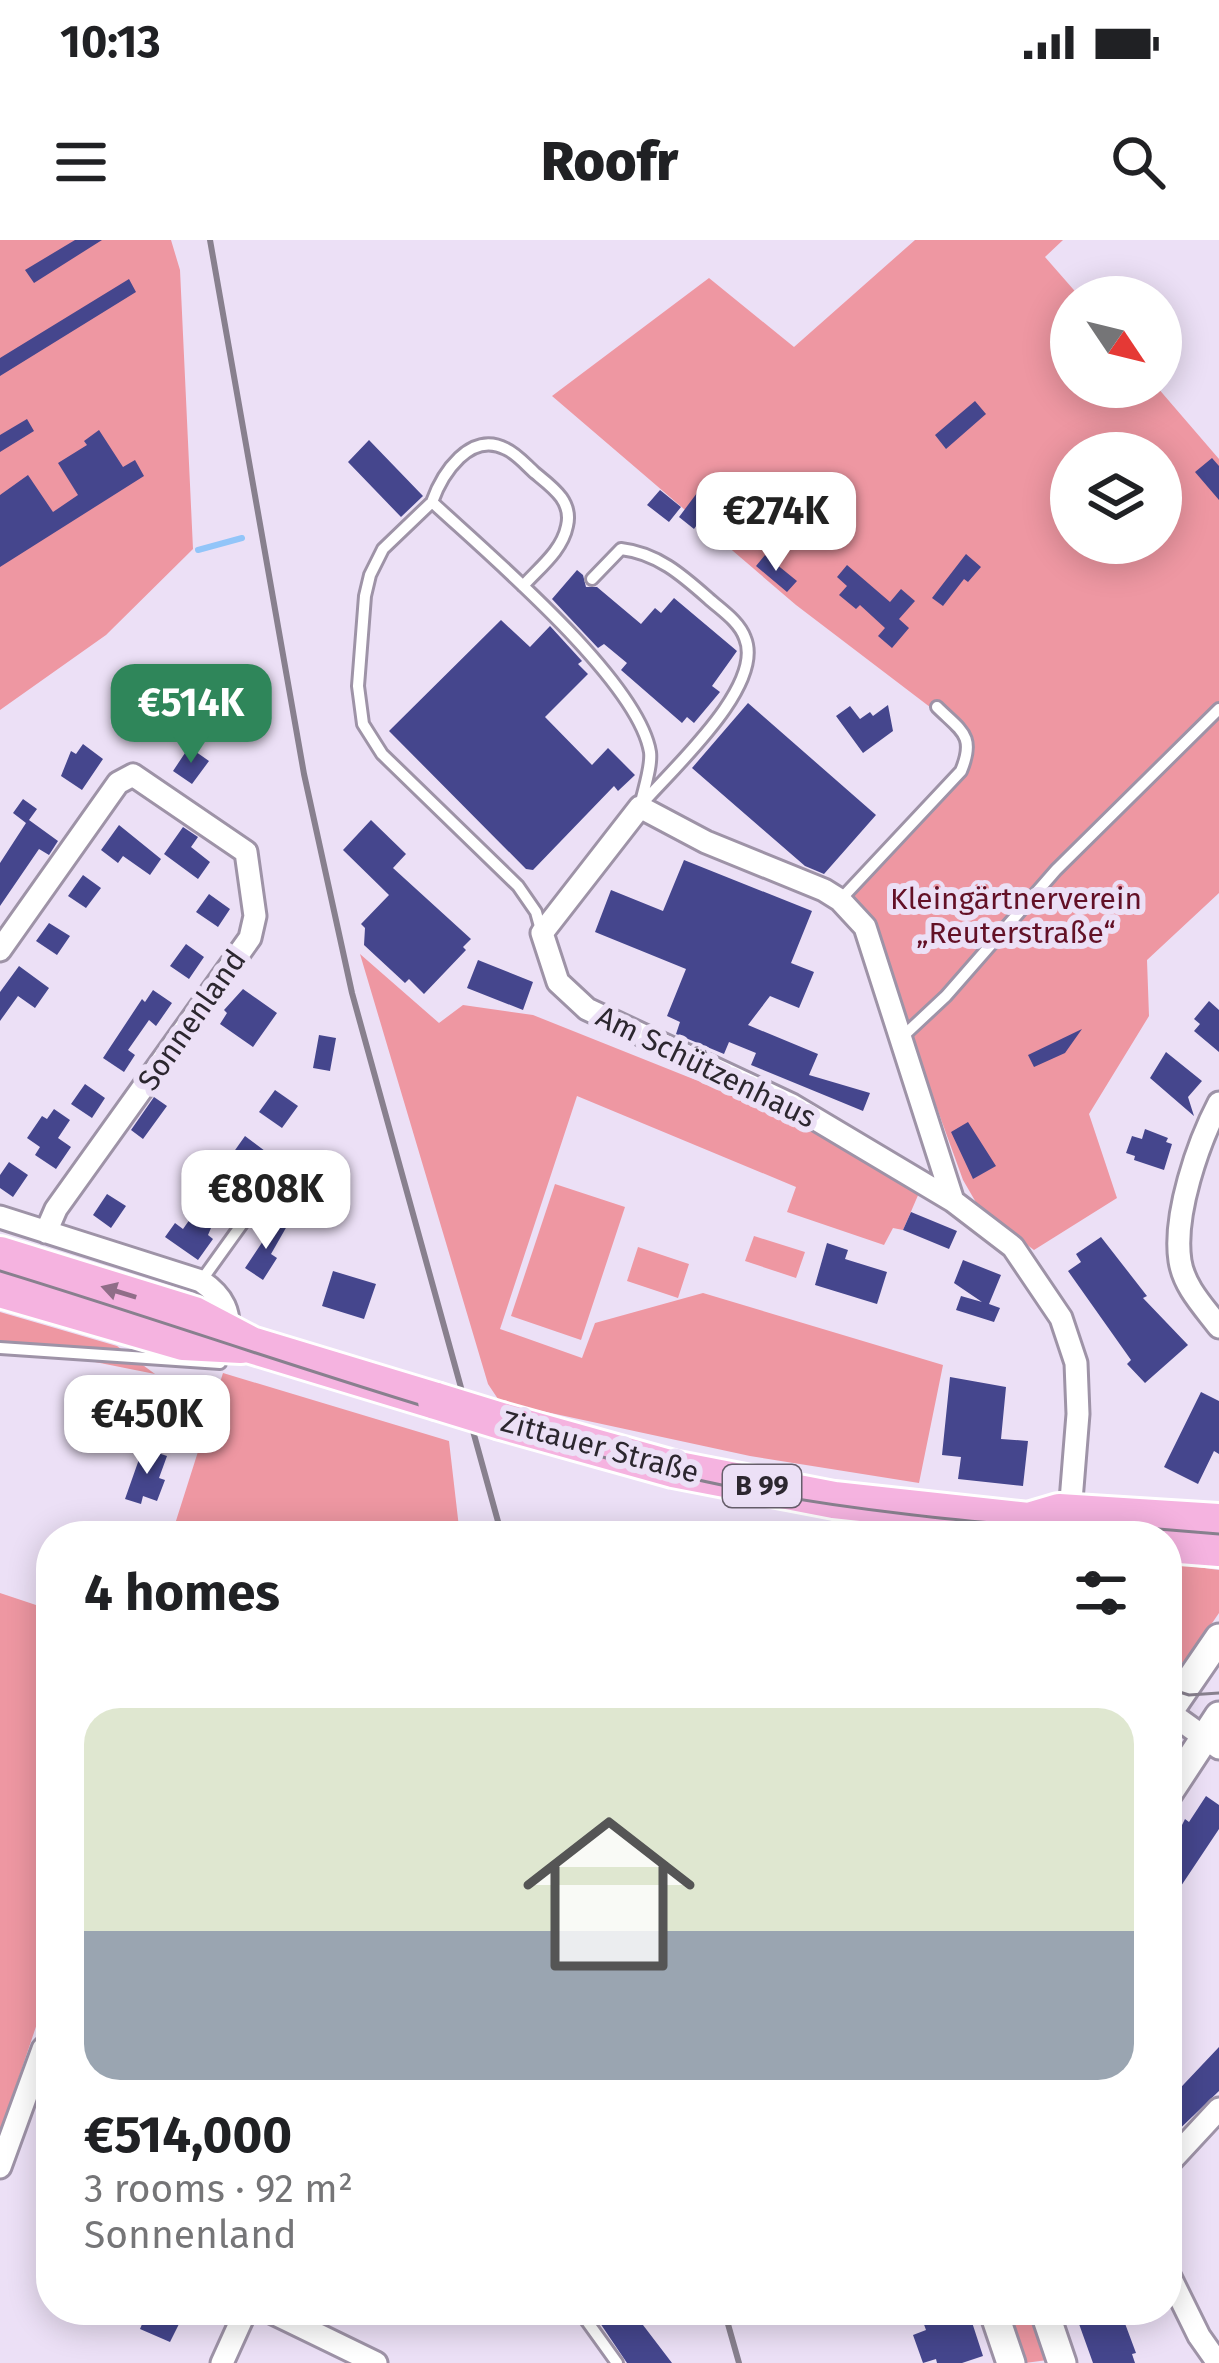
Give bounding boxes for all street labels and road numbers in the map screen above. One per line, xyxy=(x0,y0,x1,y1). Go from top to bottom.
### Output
street label: Sonnenland xyxy=(130,943,254,1097)
street label: Am Schützenhaus xyxy=(590,998,822,1136)
street label: Zittauer Straße xyxy=(497,1403,703,1491)
road number: B 99 xyxy=(723,1465,801,1507)

